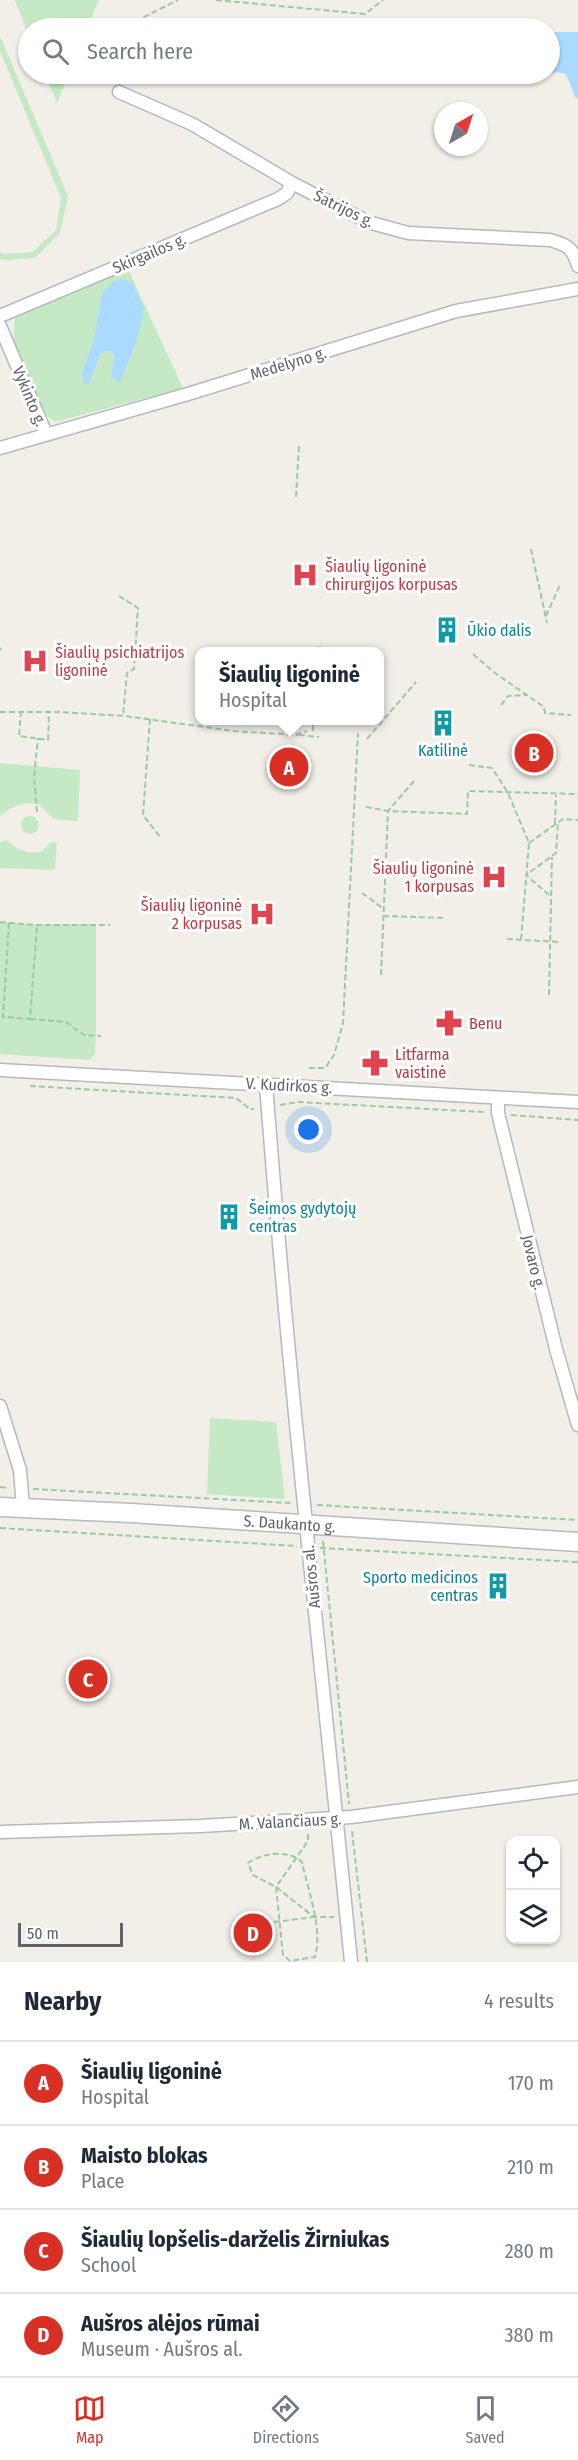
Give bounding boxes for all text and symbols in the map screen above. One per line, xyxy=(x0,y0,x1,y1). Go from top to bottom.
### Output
search box xyxy=(18,18,560,84)
icon: search xyxy=(39,35,72,68)
text: Search here xyxy=(87,38,193,65)
north arrow xyxy=(434,102,488,156)
street label: Šatrijos g. xyxy=(311,185,377,231)
street label: Skirgailos g. xyxy=(110,229,189,277)
street label: Medelyno g. xyxy=(248,343,328,384)
street label: Vykinto g. xyxy=(8,363,51,429)
place label: Šiaulių ligoninė chirurgijos korpusas xyxy=(325,556,458,594)
hospital icon: Šiaulių ligoninė chirurgijos korpusas xyxy=(290,560,320,590)
building icon: Ūkio dalis xyxy=(432,615,462,645)
place label: Ūkio dalis xyxy=(467,621,532,640)
place label: Šiaulių psichiatrijos ligoninė xyxy=(55,642,184,680)
hospital icon: Šiaulių psichiatrijos ligoninė xyxy=(20,646,50,676)
popup xyxy=(195,647,384,725)
text: Šiaulių ligoninė xyxy=(219,661,360,688)
text: Hospital xyxy=(219,688,287,712)
building icon: Katilinė xyxy=(428,708,458,738)
pin: B xyxy=(514,730,554,776)
place label: Katilinė xyxy=(418,741,468,760)
pin: A xyxy=(270,744,308,789)
place label: Šiaulių ligoninė 1 korpusas xyxy=(373,858,474,896)
hospital icon: Šiaulių ligoninė 1 korpusas xyxy=(479,862,509,892)
place label: Šiaulių ligoninė 2 korpusas xyxy=(141,895,242,933)
hospital icon: Šiaulių ligoninė 2 korpusas xyxy=(247,899,277,929)
pharmacy icon: Benu xyxy=(434,1008,464,1038)
place label: Benu xyxy=(469,1014,502,1033)
place label: Litfarma vaistinė xyxy=(395,1045,450,1082)
pharmacy icon: Litfarma vaistinė xyxy=(360,1048,390,1078)
street label: V. Kudirkos g. xyxy=(245,1074,333,1097)
your location xyxy=(294,1115,323,1144)
place label: Šeimos gydytojų centras xyxy=(249,1198,356,1236)
building icon: Šeimos gydytojų centras xyxy=(214,1202,244,1232)
street label: Jovaro g. xyxy=(518,1233,549,1291)
street label: S. Daukanto g. xyxy=(243,1511,336,1536)
street label: Aušros al. xyxy=(299,1545,324,1609)
place label: Sporto medicinos centras xyxy=(363,1568,478,1605)
building icon: Sporto medicinos centras xyxy=(483,1571,513,1601)
pin: C xyxy=(68,1656,107,1702)
street label: M. Valančiaus g. xyxy=(238,1809,342,1834)
map controls xyxy=(506,1836,560,1944)
button: locate xyxy=(506,1836,560,1890)
button: layers xyxy=(506,1890,560,1944)
pin: D xyxy=(234,1910,272,1956)
scale bar xyxy=(18,1920,123,1948)
text: 50 m xyxy=(27,1924,59,1943)
text: Nearby xyxy=(24,1986,101,2017)
text: 4 results xyxy=(484,1989,554,2013)
text: Šiaulių ligoninė xyxy=(81,2058,222,2085)
text: A xyxy=(38,2071,49,2095)
text: 170 m xyxy=(508,2071,554,2095)
text: Hospital xyxy=(81,2085,149,2109)
text: Maisto blokas xyxy=(81,2142,208,2169)
text: B xyxy=(38,2155,49,2179)
text: 210 m xyxy=(507,2155,554,2179)
text: Place xyxy=(81,2169,124,2193)
text: Šiaulių lopšelis-darželis Žirniukas xyxy=(81,2226,389,2253)
text: C xyxy=(38,2239,49,2263)
text: 280 m xyxy=(505,2239,554,2263)
text: School xyxy=(81,2253,136,2277)
text: Aušros alėjos rūmai xyxy=(81,2310,260,2337)
text: D xyxy=(38,2323,49,2347)
text: 380 m xyxy=(504,2323,554,2347)
text: Museum · Aušros al. xyxy=(81,2337,242,2361)
tab: Map xyxy=(73,2392,106,2447)
tab: Directions xyxy=(253,2392,319,2447)
tab: Saved xyxy=(466,2392,505,2447)

